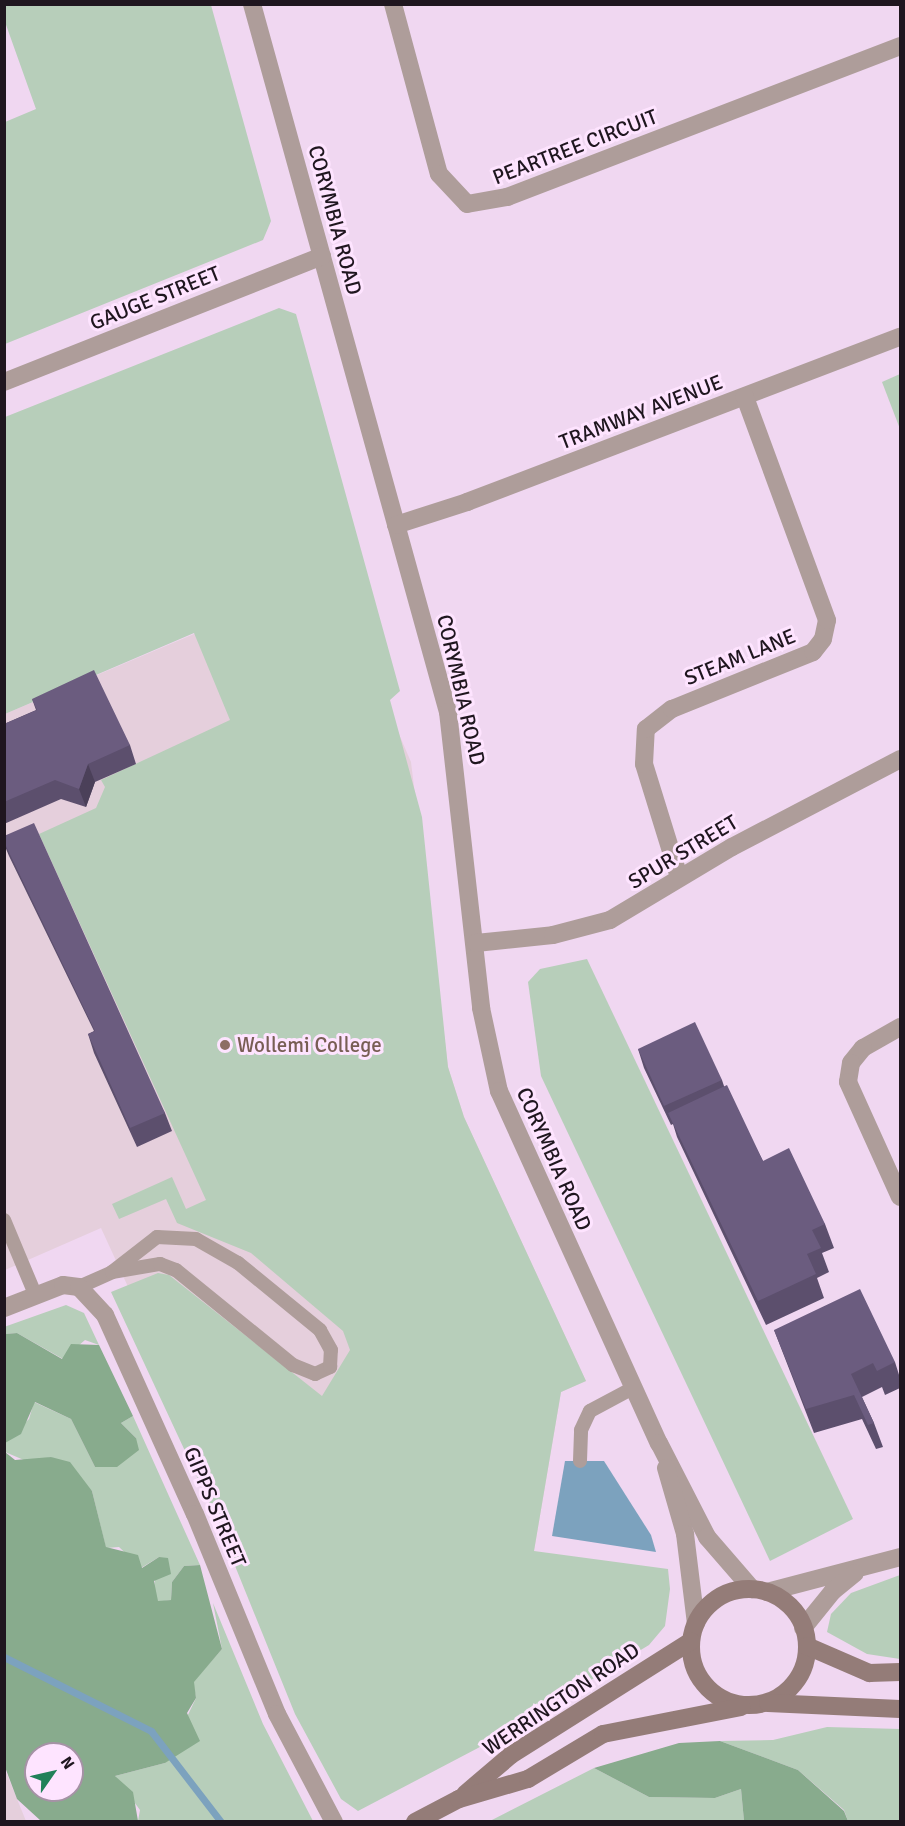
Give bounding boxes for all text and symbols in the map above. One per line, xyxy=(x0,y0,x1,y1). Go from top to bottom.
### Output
street label: PEARTREE CIRCUIT xyxy=(489,104,661,190)
street label: CORYMBIA ROAD xyxy=(303,142,367,298)
street label: GAUGE STREET xyxy=(86,260,224,336)
street label: TRAMWAY AVENUE xyxy=(556,369,726,455)
street label: CORYMBIA ROAD xyxy=(431,612,491,768)
street label: STEAM LANE xyxy=(681,623,799,691)
street label: SPUR STREET xyxy=(624,810,742,894)
place label: Wollemi College xyxy=(237,1032,382,1058)
marker: Wollemi College xyxy=(218,1038,232,1052)
street label: CORYMBIA ROAD xyxy=(511,1084,597,1234)
street label: GIPPS STREET xyxy=(178,1443,252,1571)
street label: WERRINGTON ROAD xyxy=(478,1637,644,1761)
north arrow xyxy=(24,1742,84,1802)
text: N xyxy=(56,1753,79,1773)

